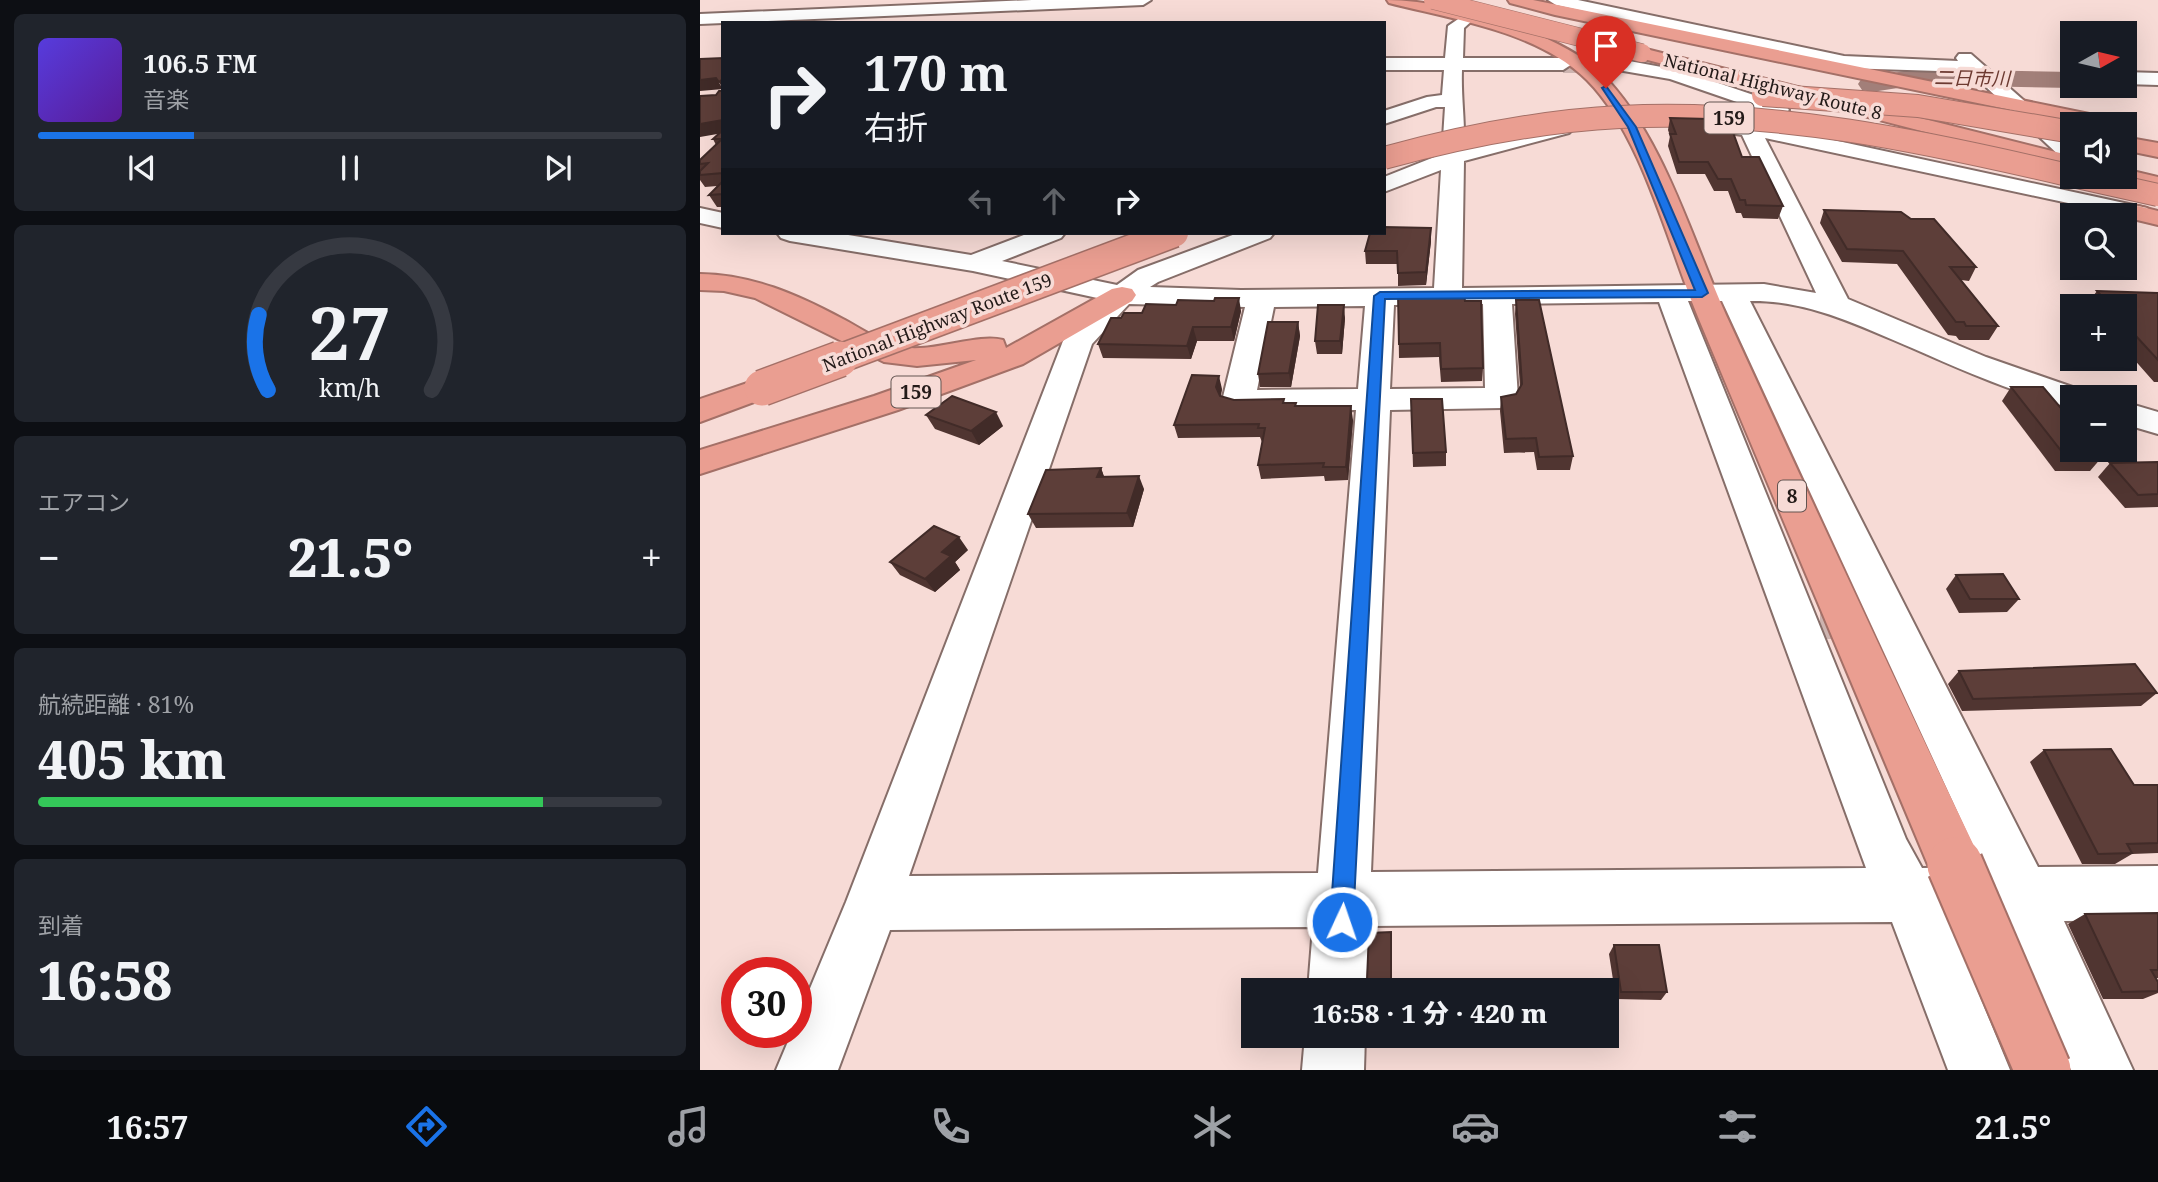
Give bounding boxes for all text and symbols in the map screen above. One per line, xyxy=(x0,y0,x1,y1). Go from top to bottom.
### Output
pin xyxy=(1576,16,1636,88)
north arrow xyxy=(2060,21,2137,98)
map controls xyxy=(2060,21,2137,462)
icon: arrive xyxy=(1587,27,1625,65)
text: 170 m xyxy=(864,39,1008,105)
text: 106.5 FM xyxy=(143,45,257,81)
street label: National Highway Route 8 xyxy=(1661,47,1885,125)
icon: right xyxy=(749,49,840,140)
water label: 二日市川 xyxy=(1934,64,2012,92)
text: 音楽 xyxy=(143,83,189,115)
road number: 159 xyxy=(1704,102,1754,134)
text: 右折 xyxy=(864,105,928,148)
button: sound xyxy=(2060,112,2137,189)
icon: previous xyxy=(123,149,161,187)
icon: pause xyxy=(331,149,369,187)
icon: next xyxy=(539,149,577,187)
icon: left xyxy=(962,182,1000,220)
icon: ahead xyxy=(1035,182,1073,220)
icon: right xyxy=(1108,182,1146,220)
button: search xyxy=(2060,203,2137,280)
street label: National Highway Route 159 xyxy=(819,267,1055,377)
text: 27 xyxy=(309,282,391,381)
button: + xyxy=(2060,294,2137,371)
text: km/h xyxy=(319,370,381,404)
road number: 159 xyxy=(892,376,941,408)
button: − xyxy=(2060,385,2137,462)
road number: 8 xyxy=(1778,481,1806,512)
text: エアコン xyxy=(38,486,130,518)
text: 21.5° xyxy=(288,521,413,592)
text: − xyxy=(38,531,60,583)
text: + xyxy=(641,531,662,583)
text: 航続距離 · 81% xyxy=(38,688,194,720)
text: 405 km xyxy=(38,723,226,794)
position arrow xyxy=(1305,885,1379,959)
text: 到着 xyxy=(38,909,84,941)
text: 16:58 xyxy=(38,944,172,1015)
speed limit sign: 30 xyxy=(721,957,812,1048)
text: 16:58 · 1 分 · 420 m xyxy=(1313,995,1547,1031)
icon: directions xyxy=(402,1102,451,1151)
icon: music xyxy=(664,1102,713,1151)
icon: phone xyxy=(926,1102,975,1151)
icon: climate xyxy=(1188,1102,1237,1151)
icon: car xyxy=(1451,1102,1500,1151)
icon: filters xyxy=(1713,1102,1762,1151)
text: 16:57 xyxy=(107,1105,189,1148)
text: 21.5° xyxy=(1975,1105,2051,1148)

